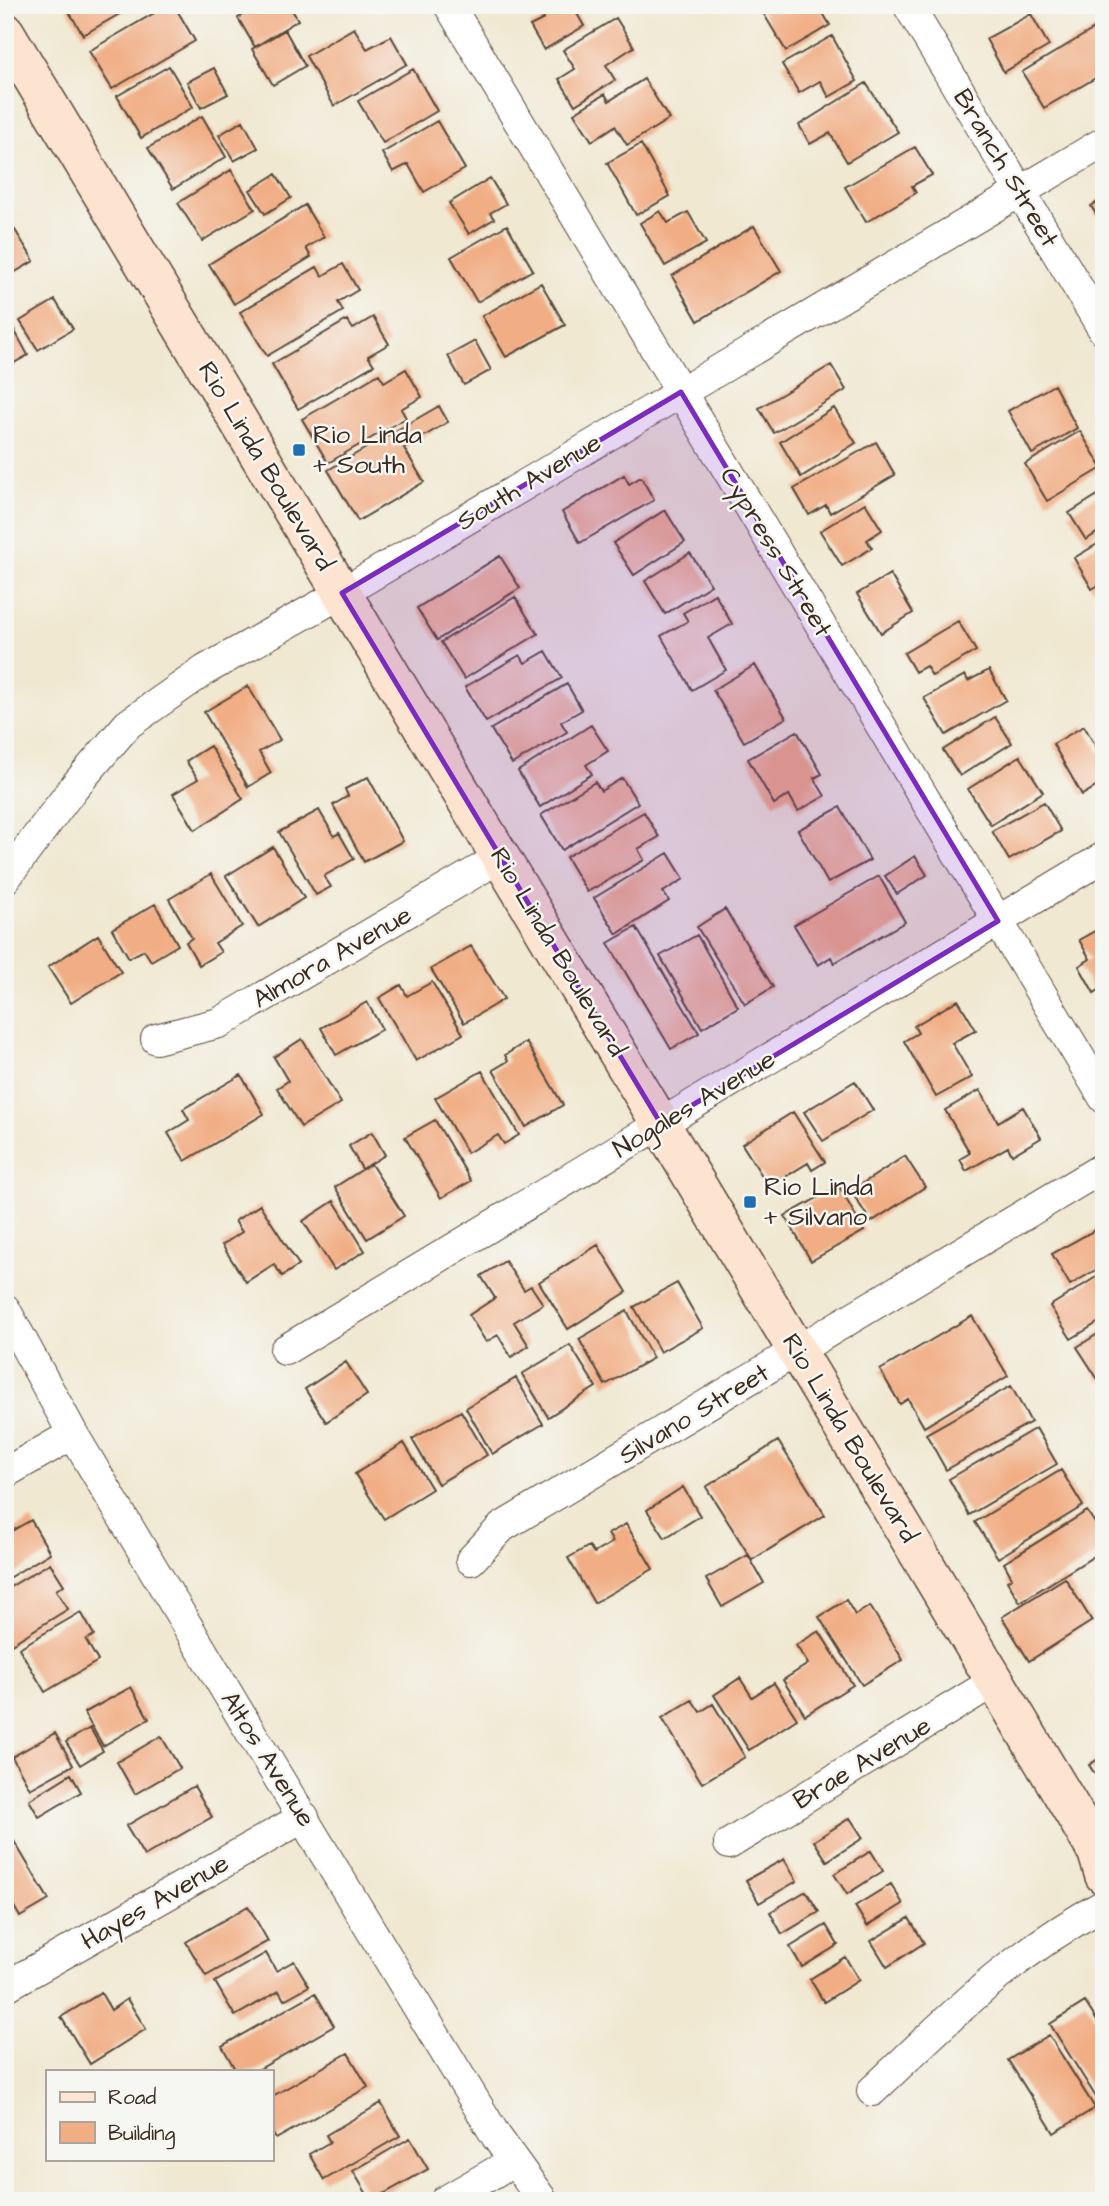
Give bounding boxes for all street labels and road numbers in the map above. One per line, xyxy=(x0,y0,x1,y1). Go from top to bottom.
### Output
street label: Branch Street xyxy=(944,82,1068,254)
street label: Rio Linda Boulevard xyxy=(189,355,343,577)
street label: South Avenue xyxy=(450,425,608,539)
street label: Cypress Street xyxy=(709,460,841,645)
street label: Rio Linda Boulevard xyxy=(481,841,635,1063)
street label: Almora Avenue xyxy=(246,897,418,1017)
street label: Nogales Avenue xyxy=(606,1041,783,1168)
street label: Rio Linda Boulevard xyxy=(773,1327,927,1549)
street label: Silvano Street xyxy=(612,1355,776,1473)
street label: Altos Avenue xyxy=(212,1684,324,1834)
street label: Brae Avenue xyxy=(786,1708,938,1818)
street label: Hayes Avenue xyxy=(74,1845,237,1961)

